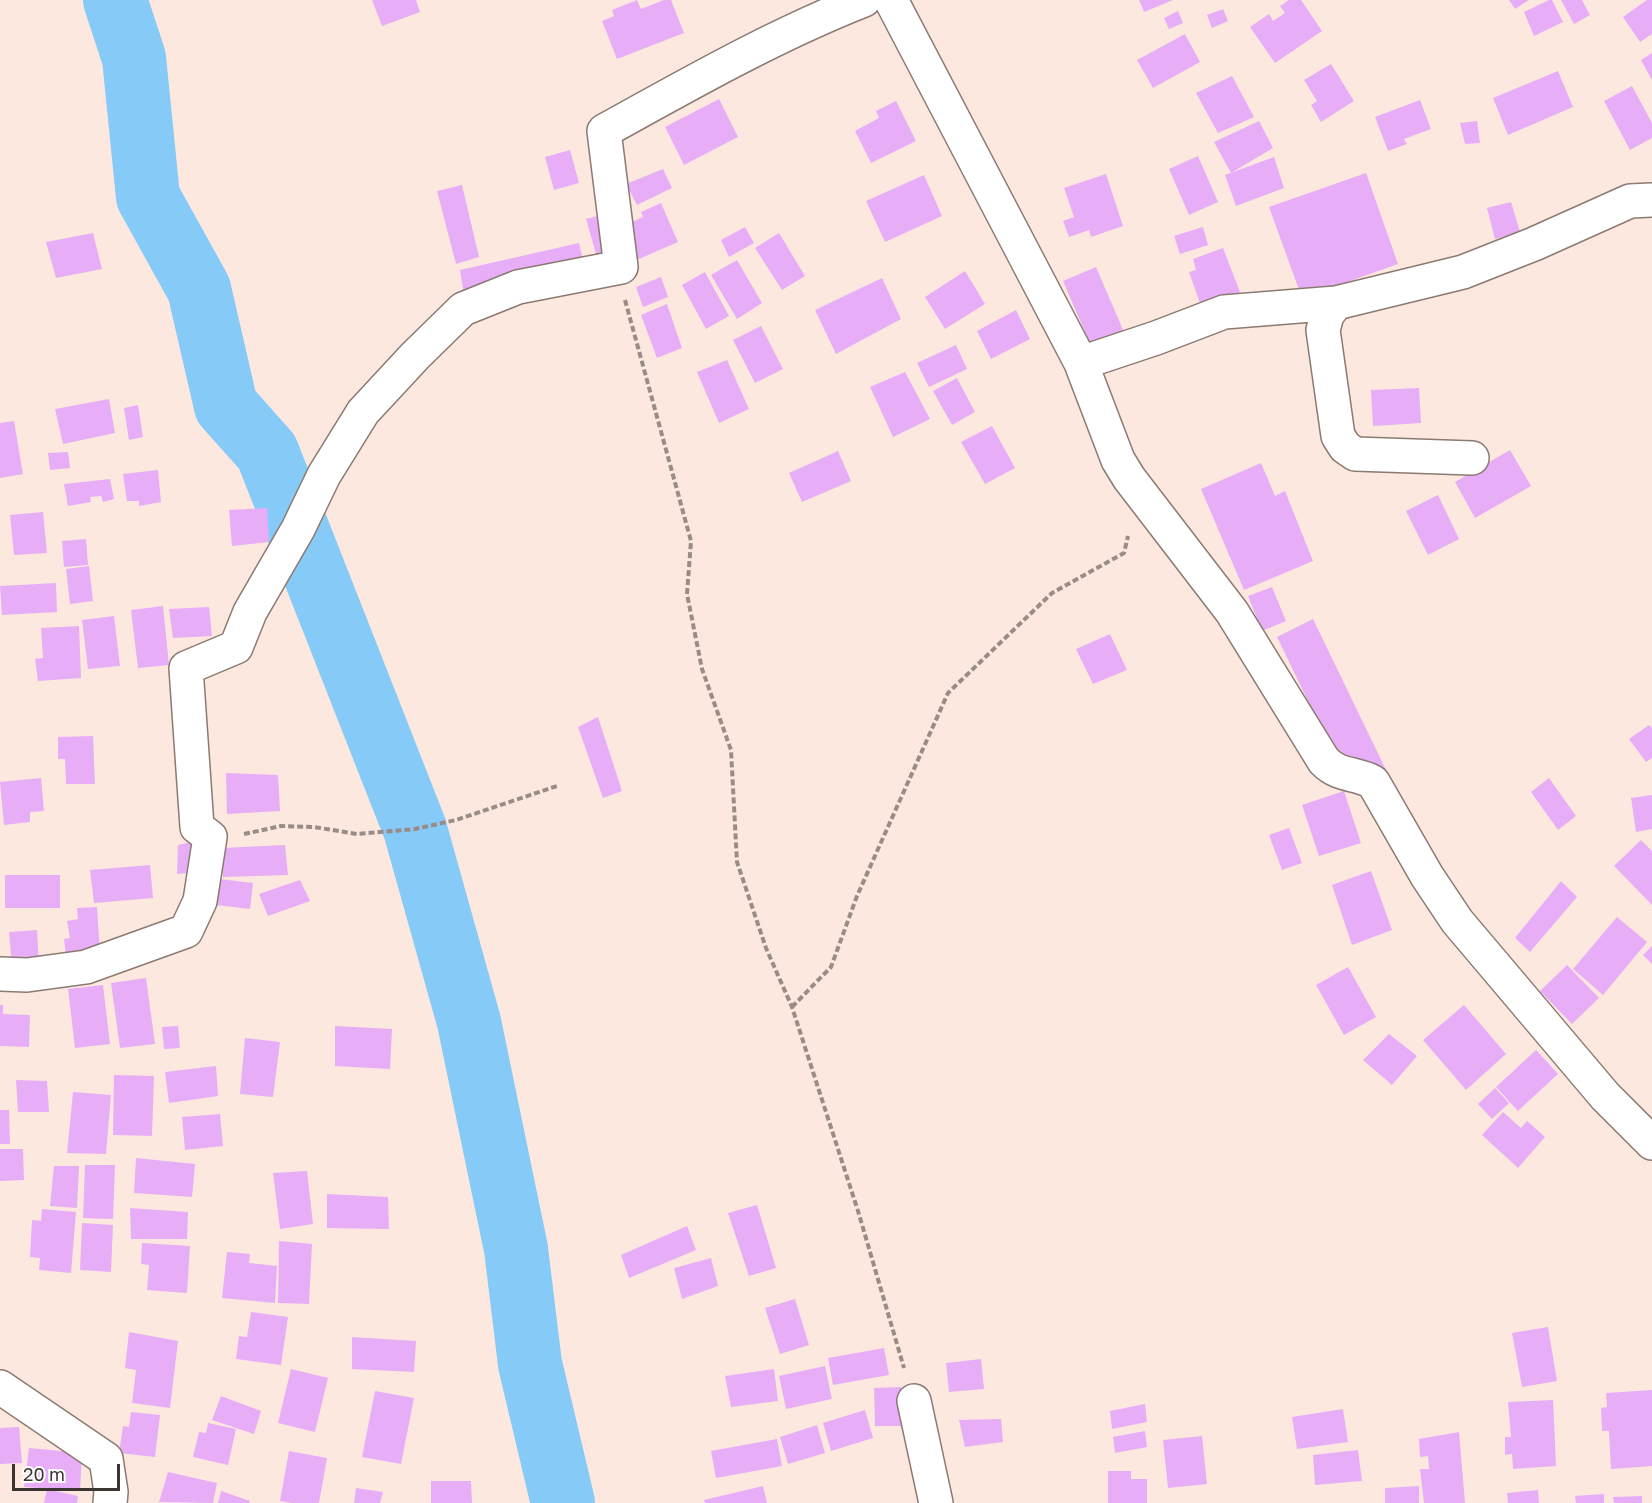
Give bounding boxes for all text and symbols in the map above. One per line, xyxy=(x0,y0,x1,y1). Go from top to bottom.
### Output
scale bar xyxy=(15,1452,123,1490)
text: 20 m xyxy=(23,1463,65,1485)

